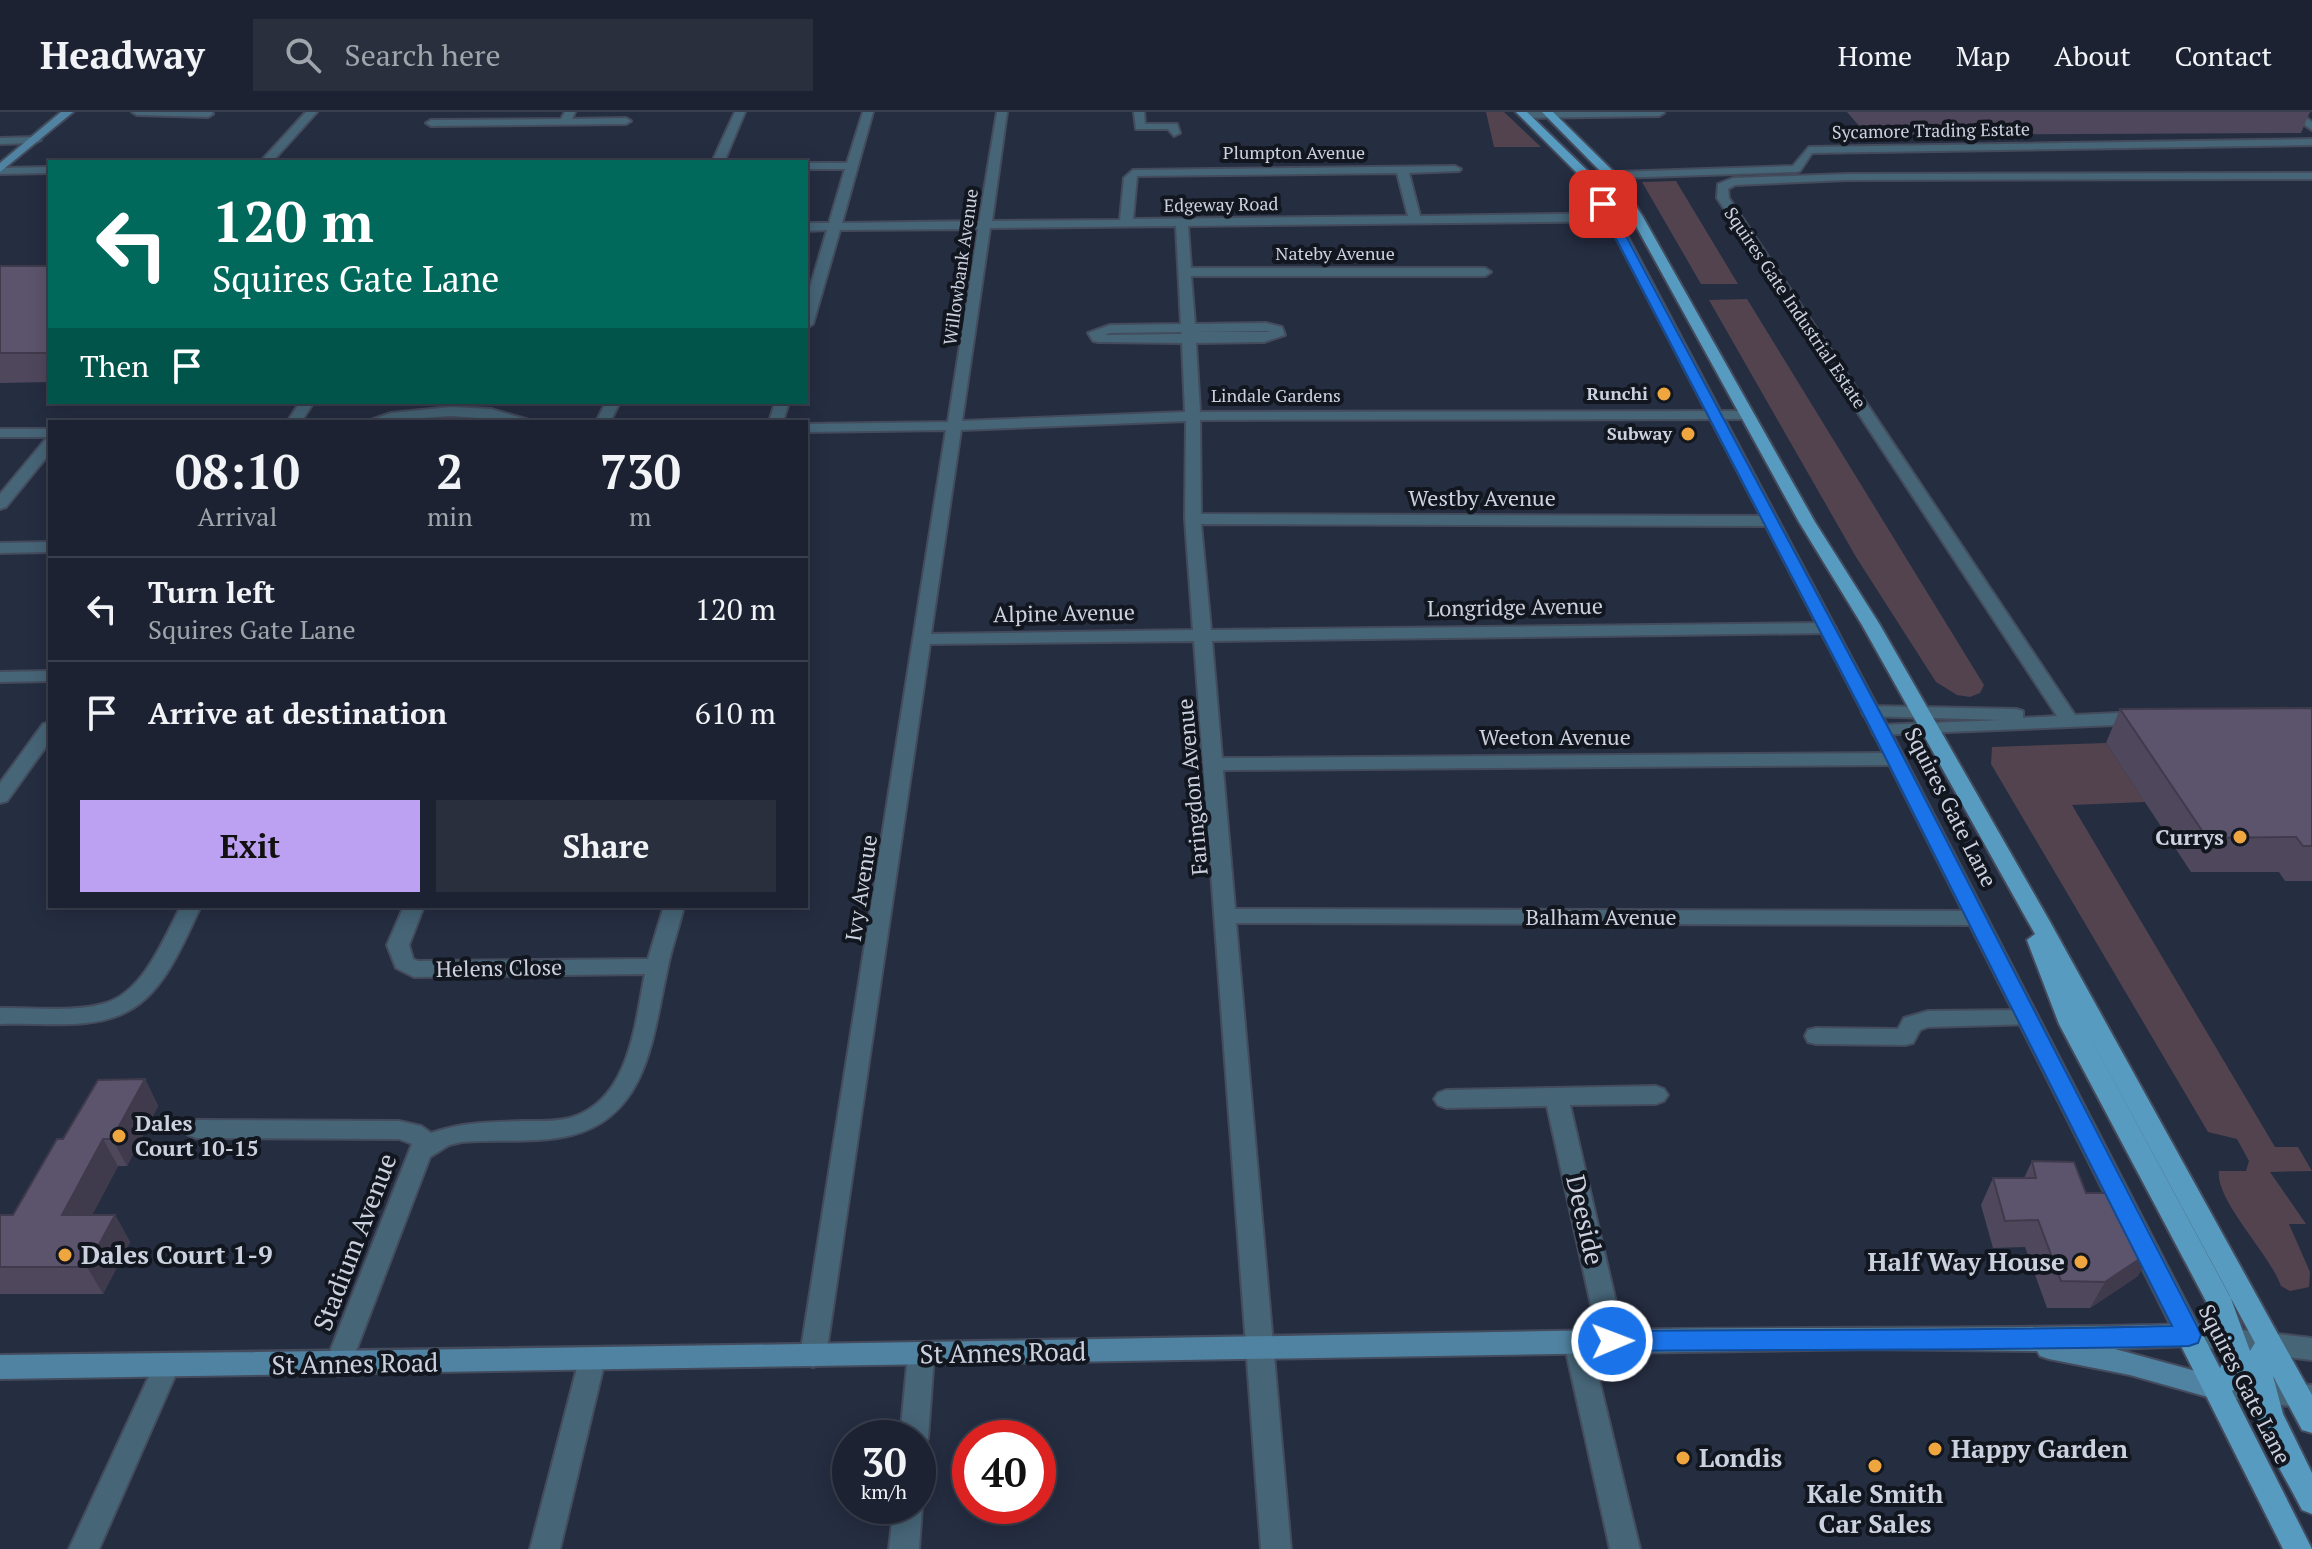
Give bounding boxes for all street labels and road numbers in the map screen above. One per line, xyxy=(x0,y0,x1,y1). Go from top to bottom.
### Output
street label: Sycamore Trading Estate xyxy=(1832,116,2030,144)
street label: Plumpton Avenue xyxy=(1223,140,1365,164)
street label: Willowbank Avenue xyxy=(937,187,983,347)
street label: Edgeway Road xyxy=(1163,191,1279,217)
street label: Squires Gate Industrial Estate xyxy=(1719,202,1872,413)
street label: Nateby Avenue xyxy=(1275,241,1395,265)
street label: Lindale Gardens xyxy=(1211,383,1341,407)
street label: Westby Avenue xyxy=(1408,483,1556,512)
street label: Longridge Avenue xyxy=(1427,590,1603,623)
street label: Alpine Avenue xyxy=(993,597,1135,628)
street label: Faringdon Avenue xyxy=(1169,698,1214,877)
street label: Weeton Avenue xyxy=(1479,722,1631,751)
street label: Squires Gate Lane xyxy=(1899,722,2004,892)
street label: Ivy Avenue xyxy=(838,833,883,943)
street label: Balham Avenue xyxy=(1525,902,1677,931)
street label: Helens Close xyxy=(436,952,562,983)
street label: Stadium Avenue xyxy=(305,1148,403,1335)
street label: Deeside xyxy=(1559,1172,1613,1268)
street label: Squires Gate Lane xyxy=(2193,1299,2298,1469)
street label: St Annes Road xyxy=(919,1334,1087,1370)
street label: St Annes Road xyxy=(271,1345,439,1381)

